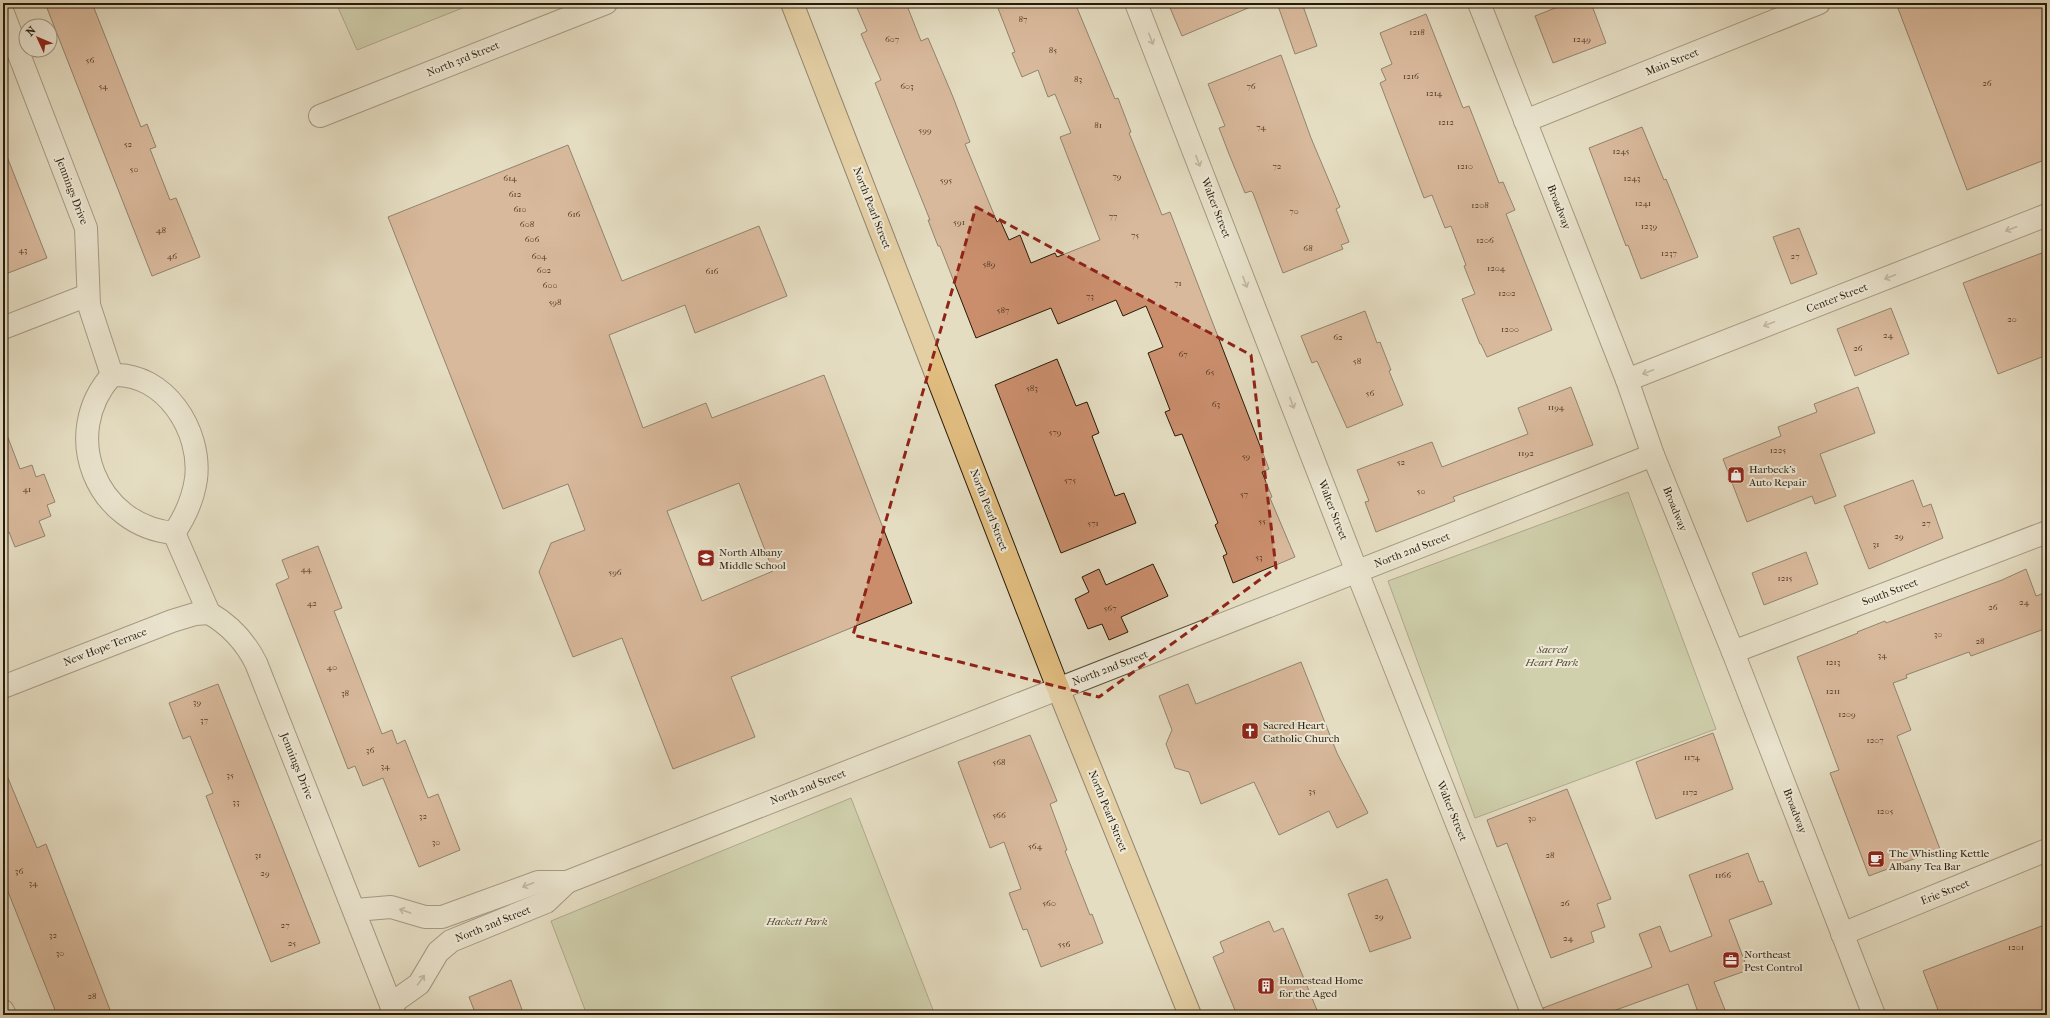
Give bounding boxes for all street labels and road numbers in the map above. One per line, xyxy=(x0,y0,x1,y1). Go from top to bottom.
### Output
street label: North 3rd Street xyxy=(425,38,501,80)
street label: Main Street xyxy=(1644,45,1701,79)
street label: Jennings Drive xyxy=(53,155,91,227)
street label: North Pearl Street xyxy=(850,165,894,251)
street label: Walter Street xyxy=(1198,175,1233,240)
street label: Broadway xyxy=(1544,183,1574,232)
street label: Center Street xyxy=(1805,280,1870,316)
street label: North Pearl Street xyxy=(967,467,1011,553)
street label: Walter Street xyxy=(1315,477,1350,542)
street label: Broadway xyxy=(1660,485,1690,534)
street label: North 2nd Street xyxy=(1372,530,1452,570)
street label: South Street xyxy=(1860,575,1920,609)
street label: New Hope Terrace xyxy=(61,625,149,669)
street label: North 2nd Street xyxy=(1070,648,1150,688)
street label: Jennings Drive xyxy=(277,730,317,802)
street label: North 2nd Street xyxy=(768,767,848,807)
street label: North Pearl Street xyxy=(1086,768,1130,854)
street label: Walter Street xyxy=(1434,778,1470,843)
street label: Broadway xyxy=(1780,787,1810,836)
street label: Erie Street xyxy=(1919,876,1971,908)
street label: North 2nd Street xyxy=(453,903,533,945)

